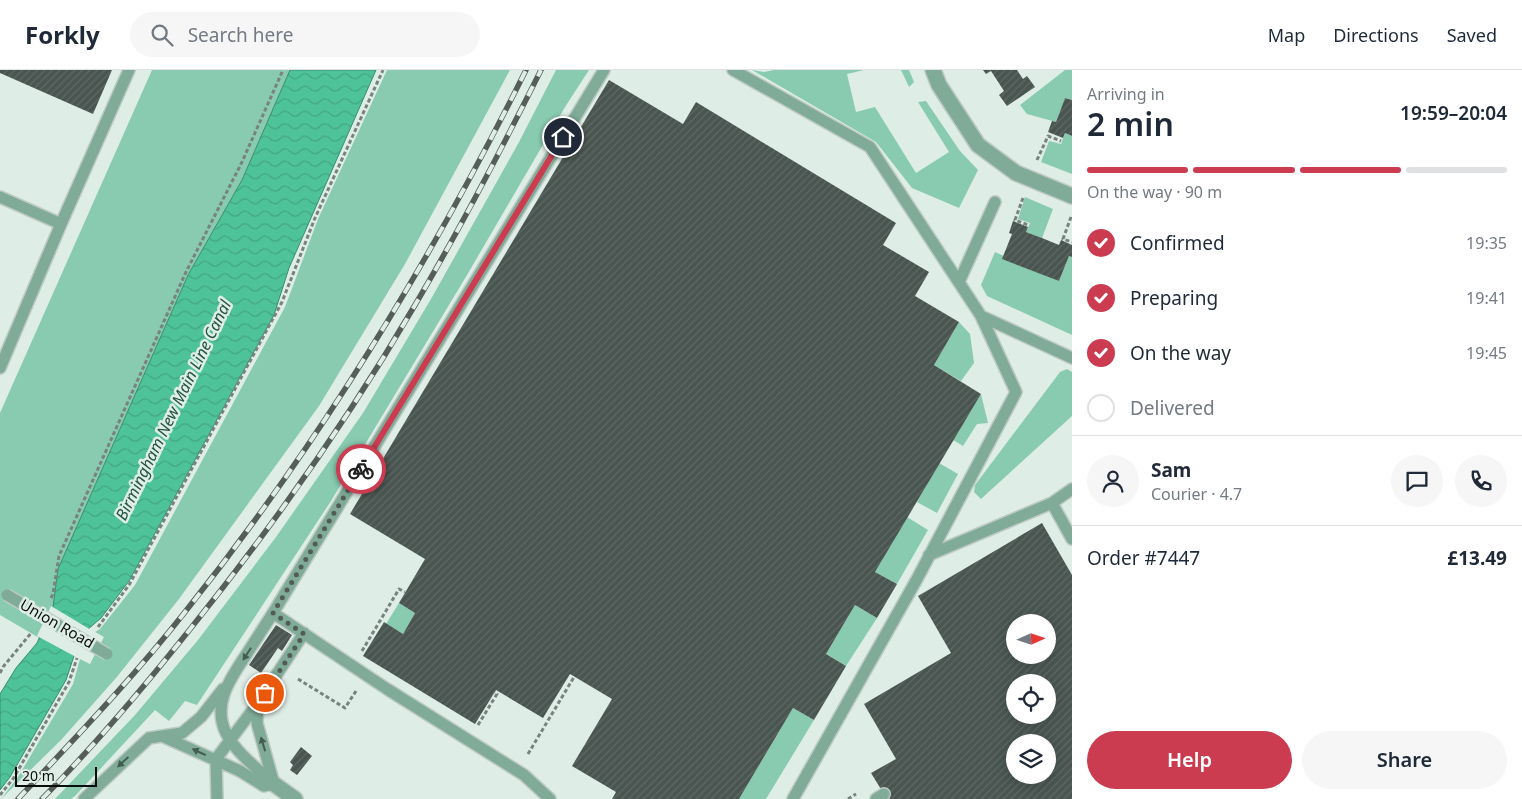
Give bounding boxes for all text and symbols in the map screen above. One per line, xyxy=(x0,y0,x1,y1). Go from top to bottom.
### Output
search box xyxy=(130,12,480,57)
text: Forkly xyxy=(25,18,100,51)
icon: search xyxy=(148,21,176,49)
text: Search here xyxy=(188,22,293,48)
text: Map xyxy=(1268,23,1305,47)
text: Directions xyxy=(1333,23,1419,47)
text: Saved xyxy=(1447,23,1497,47)
text: Arriving in xyxy=(1087,83,1165,105)
text: 19:59–20:04 xyxy=(1400,100,1507,126)
text: 2 min xyxy=(1087,102,1174,145)
pin xyxy=(542,116,584,158)
icon: home xyxy=(549,123,577,151)
text: On the way · 90 m xyxy=(1087,181,1222,203)
icon: check xyxy=(1087,229,1115,257)
text: Confirmed xyxy=(1130,230,1225,256)
text: 19:35 xyxy=(1466,232,1507,254)
icon: check xyxy=(1087,284,1115,312)
text: Preparing xyxy=(1130,285,1218,311)
text: 19:41 xyxy=(1466,287,1507,309)
water label: Birmingham New Main Line Canal xyxy=(110,296,236,524)
icon: check xyxy=(1087,339,1115,367)
text: On the way xyxy=(1130,340,1231,366)
text: 19:45 xyxy=(1466,342,1507,364)
text: Delivered xyxy=(1130,395,1215,421)
courier xyxy=(336,444,386,494)
icon: bike xyxy=(347,455,375,483)
button: person xyxy=(1087,455,1139,507)
button: chat xyxy=(1391,455,1443,507)
button: phone xyxy=(1455,455,1507,507)
text: Sam xyxy=(1151,457,1191,483)
text: Courier · 4.7 xyxy=(1151,483,1242,505)
text: Order #7447 xyxy=(1087,545,1200,571)
text: £13.49 xyxy=(1447,545,1507,571)
street label: Union Road xyxy=(17,594,98,652)
north arrow xyxy=(1006,614,1056,664)
map controls xyxy=(1006,614,1056,784)
one-way arrow xyxy=(242,647,251,661)
pin xyxy=(244,672,286,714)
button: locate xyxy=(1006,674,1056,724)
icon: bag xyxy=(251,679,279,707)
button: Help xyxy=(1087,731,1292,789)
button: Share xyxy=(1302,731,1507,789)
button: layers xyxy=(1006,734,1056,784)
one-way arrow xyxy=(259,736,267,751)
one-way arrow xyxy=(192,747,206,755)
one-way arrow xyxy=(117,756,129,768)
scale bar xyxy=(15,764,98,787)
text: 20 m xyxy=(22,766,55,785)

